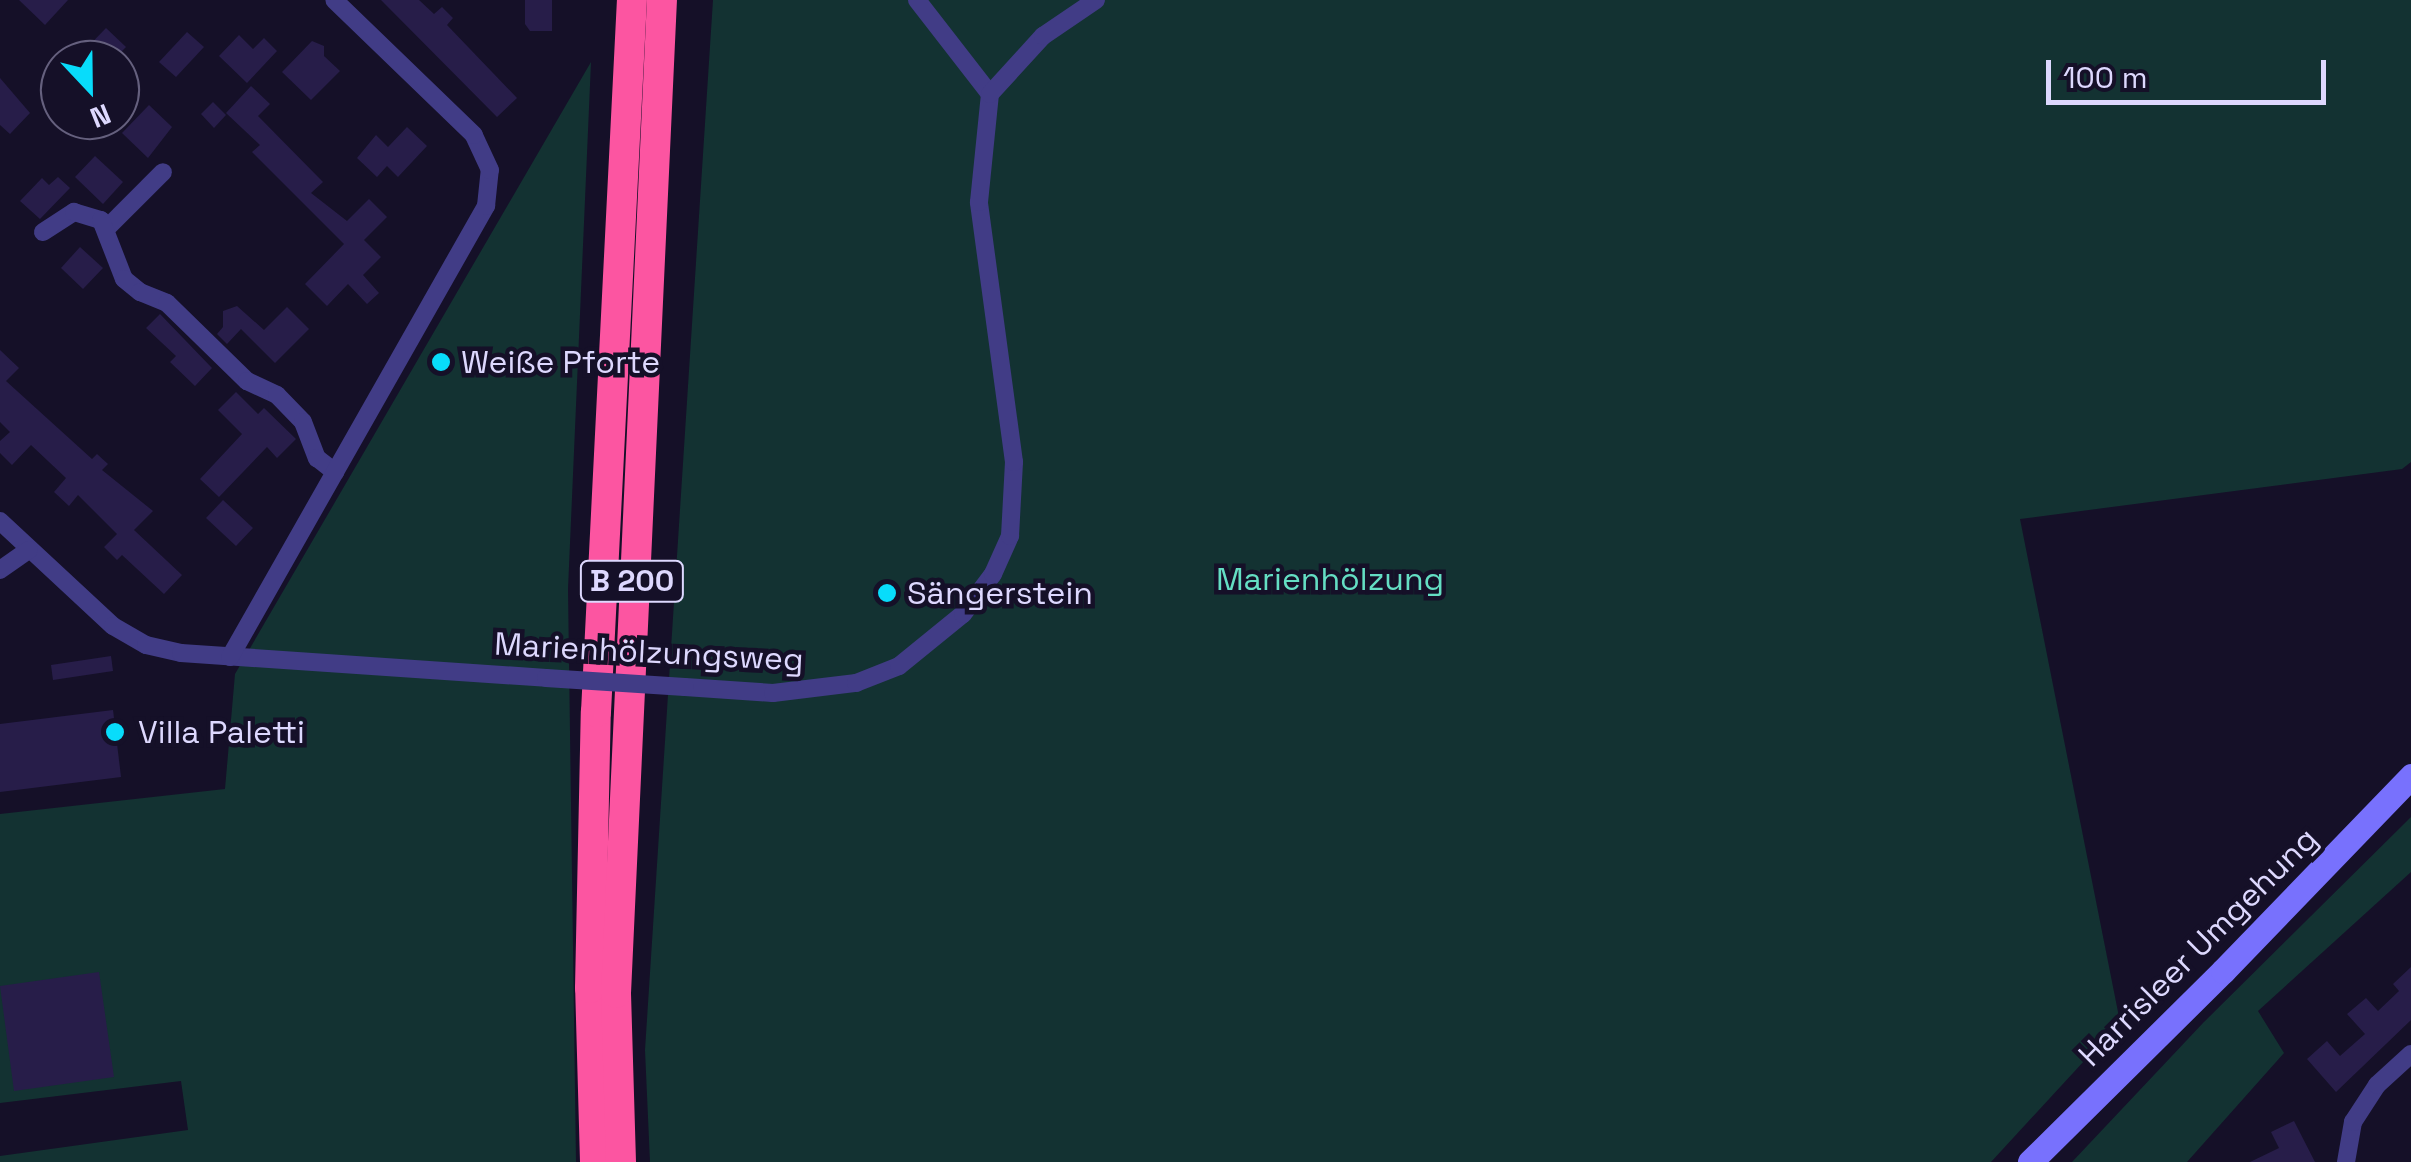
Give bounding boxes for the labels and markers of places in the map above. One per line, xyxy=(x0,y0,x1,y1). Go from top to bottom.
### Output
place label: Weiße Pforte xyxy=(461,343,660,381)
marker: Weiße Pforte xyxy=(430,351,452,373)
place label: Sängerstein xyxy=(907,574,1093,612)
marker: Sängerstein xyxy=(876,582,898,604)
place label: Villa Paletti xyxy=(138,713,305,751)
marker: Villa Paletti xyxy=(102,719,128,745)

